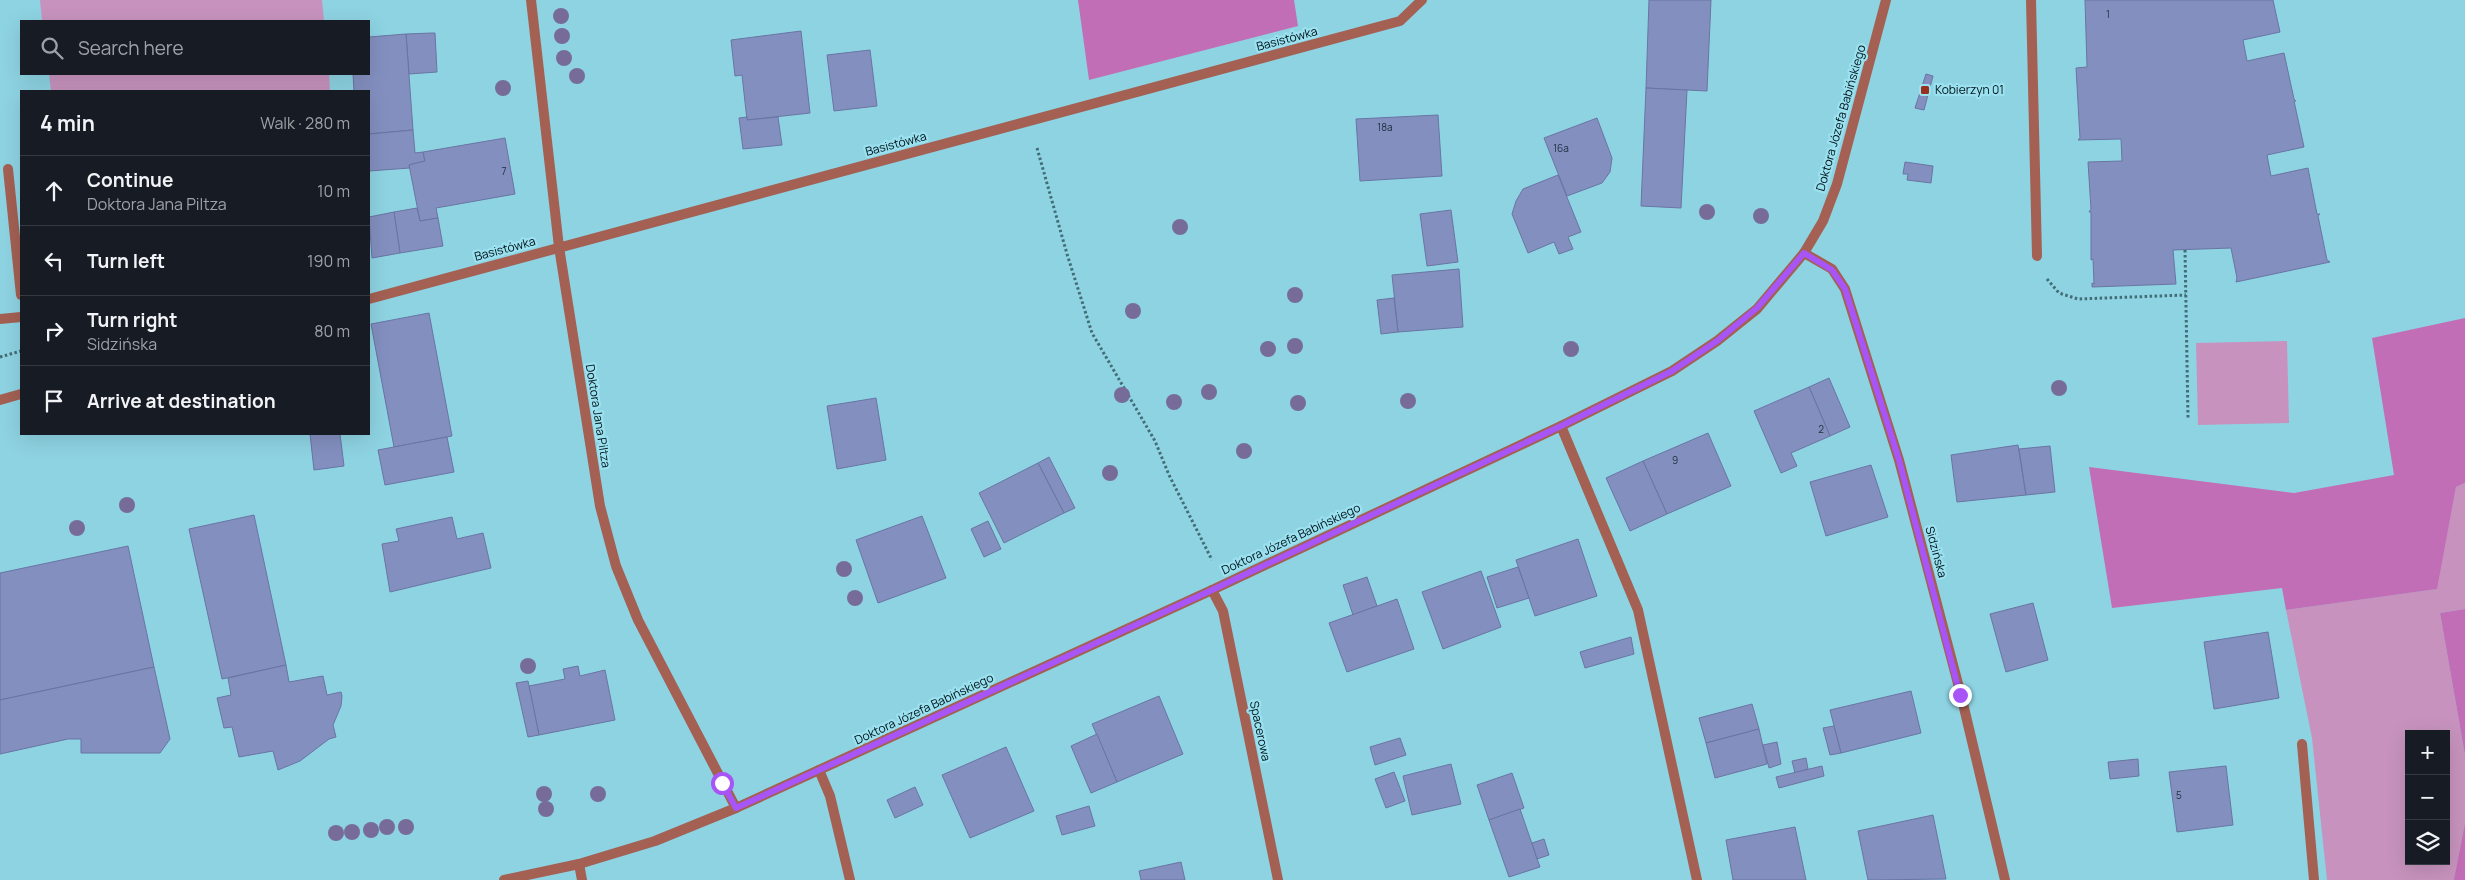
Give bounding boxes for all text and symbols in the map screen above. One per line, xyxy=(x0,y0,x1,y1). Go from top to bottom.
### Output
house number: 1 xyxy=(2106,7,2110,21)
search box xyxy=(20,20,370,75)
street label: Basistówka xyxy=(1254,22,1319,55)
icon: search xyxy=(38,34,66,62)
text: Search here xyxy=(78,35,184,61)
street label: Doktora Józefa Babińskiego xyxy=(1811,43,1870,193)
place label: Kobierzyn 01 xyxy=(1935,81,2004,98)
marker: Kobierzyn 01 xyxy=(1919,84,1931,96)
text: 4 min xyxy=(40,109,95,137)
text: Walk · 280 m xyxy=(260,112,350,134)
house number: 18a xyxy=(1377,120,1393,134)
street label: Basistówka xyxy=(863,127,928,160)
house number: 16a xyxy=(1553,141,1569,155)
house number: 7 xyxy=(501,164,507,178)
text: Continue xyxy=(87,167,173,193)
icon: ahead xyxy=(40,177,68,205)
text: 10 m xyxy=(317,180,350,202)
text: Doktora Jana Piltza xyxy=(87,193,227,215)
street label: Basistówka xyxy=(472,232,537,265)
icon: left xyxy=(40,247,68,275)
text: Turn left xyxy=(87,248,165,274)
text: 190 m xyxy=(307,250,350,272)
text: Turn right xyxy=(87,307,177,333)
icon: right xyxy=(40,317,68,345)
text: 80 m xyxy=(314,320,350,342)
text: Sidzińska xyxy=(87,333,157,355)
street label: Doktora Jana Piltza xyxy=(582,363,615,469)
icon: arrive xyxy=(40,387,68,415)
text: Arrive at destination xyxy=(87,388,276,414)
house number: 2 xyxy=(1818,422,1824,436)
house number: 9 xyxy=(1672,453,1678,467)
street label: Doktora Józefa Babińskiego xyxy=(1218,499,1363,578)
street label: Sidzińska xyxy=(1921,524,1951,579)
street label: Doktora Józefa Babińskiego xyxy=(851,669,996,748)
route end xyxy=(1949,684,1972,707)
street label: Spacerowa xyxy=(1246,699,1275,763)
map controls xyxy=(2405,730,2450,865)
button: + xyxy=(2405,730,2450,775)
route start xyxy=(711,772,734,795)
button: − xyxy=(2405,775,2450,820)
house number: 5 xyxy=(2176,788,2182,802)
button: layers xyxy=(2405,820,2450,865)

